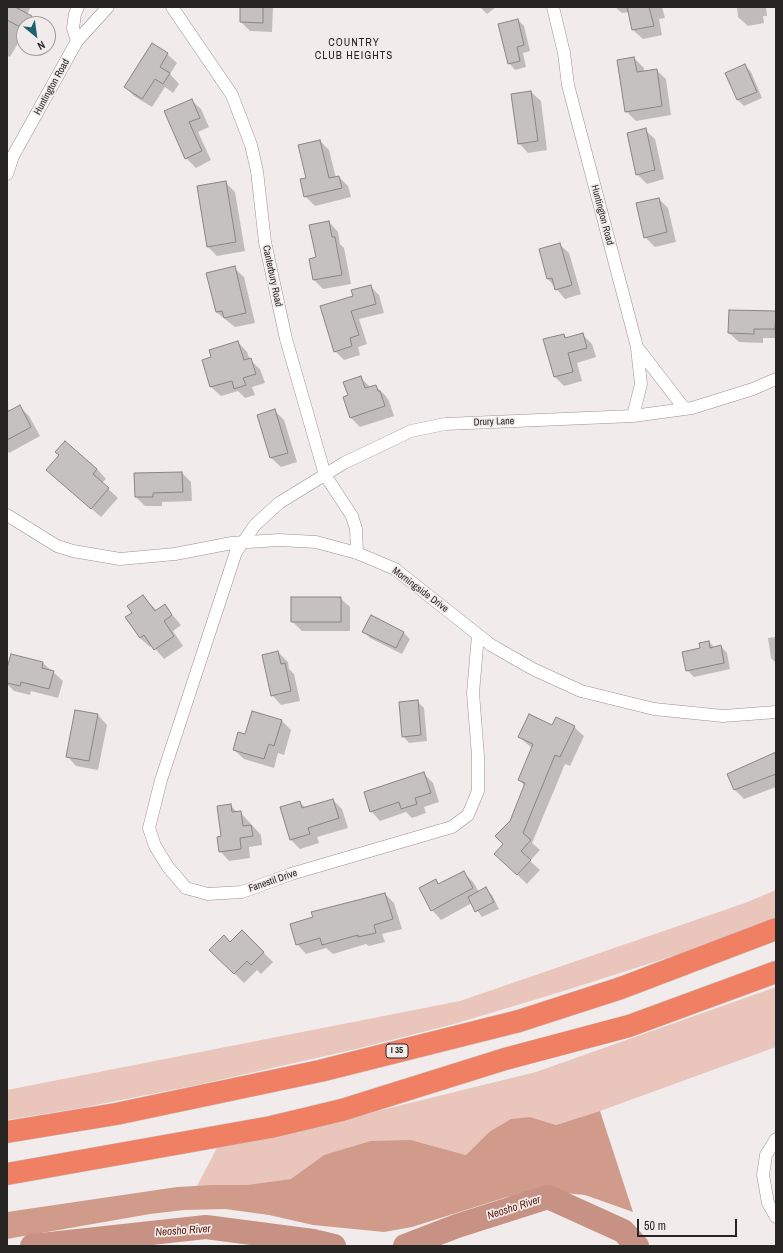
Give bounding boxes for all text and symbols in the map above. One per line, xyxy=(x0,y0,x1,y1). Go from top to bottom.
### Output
north arrow xyxy=(16,16,56,56)
district label: COUNTRY CLUB HEIGHTS xyxy=(315,36,393,62)
text: N xyxy=(35,38,48,53)
street label: Huntington Road xyxy=(32,57,72,117)
street label: Huntington Road xyxy=(588,184,616,246)
street label: Canterbury Road xyxy=(260,244,284,308)
street label: Drury Lane xyxy=(474,415,514,429)
street label: Morningside Drive xyxy=(389,565,451,615)
street label: Fanestil Drive xyxy=(247,867,299,895)
road number: I 35 xyxy=(386,1044,408,1058)
water label: Neosho River xyxy=(486,1193,542,1223)
scale bar xyxy=(639,1211,739,1237)
text: 50 m xyxy=(644,1218,666,1234)
water label: Neosho River xyxy=(155,1222,211,1240)

